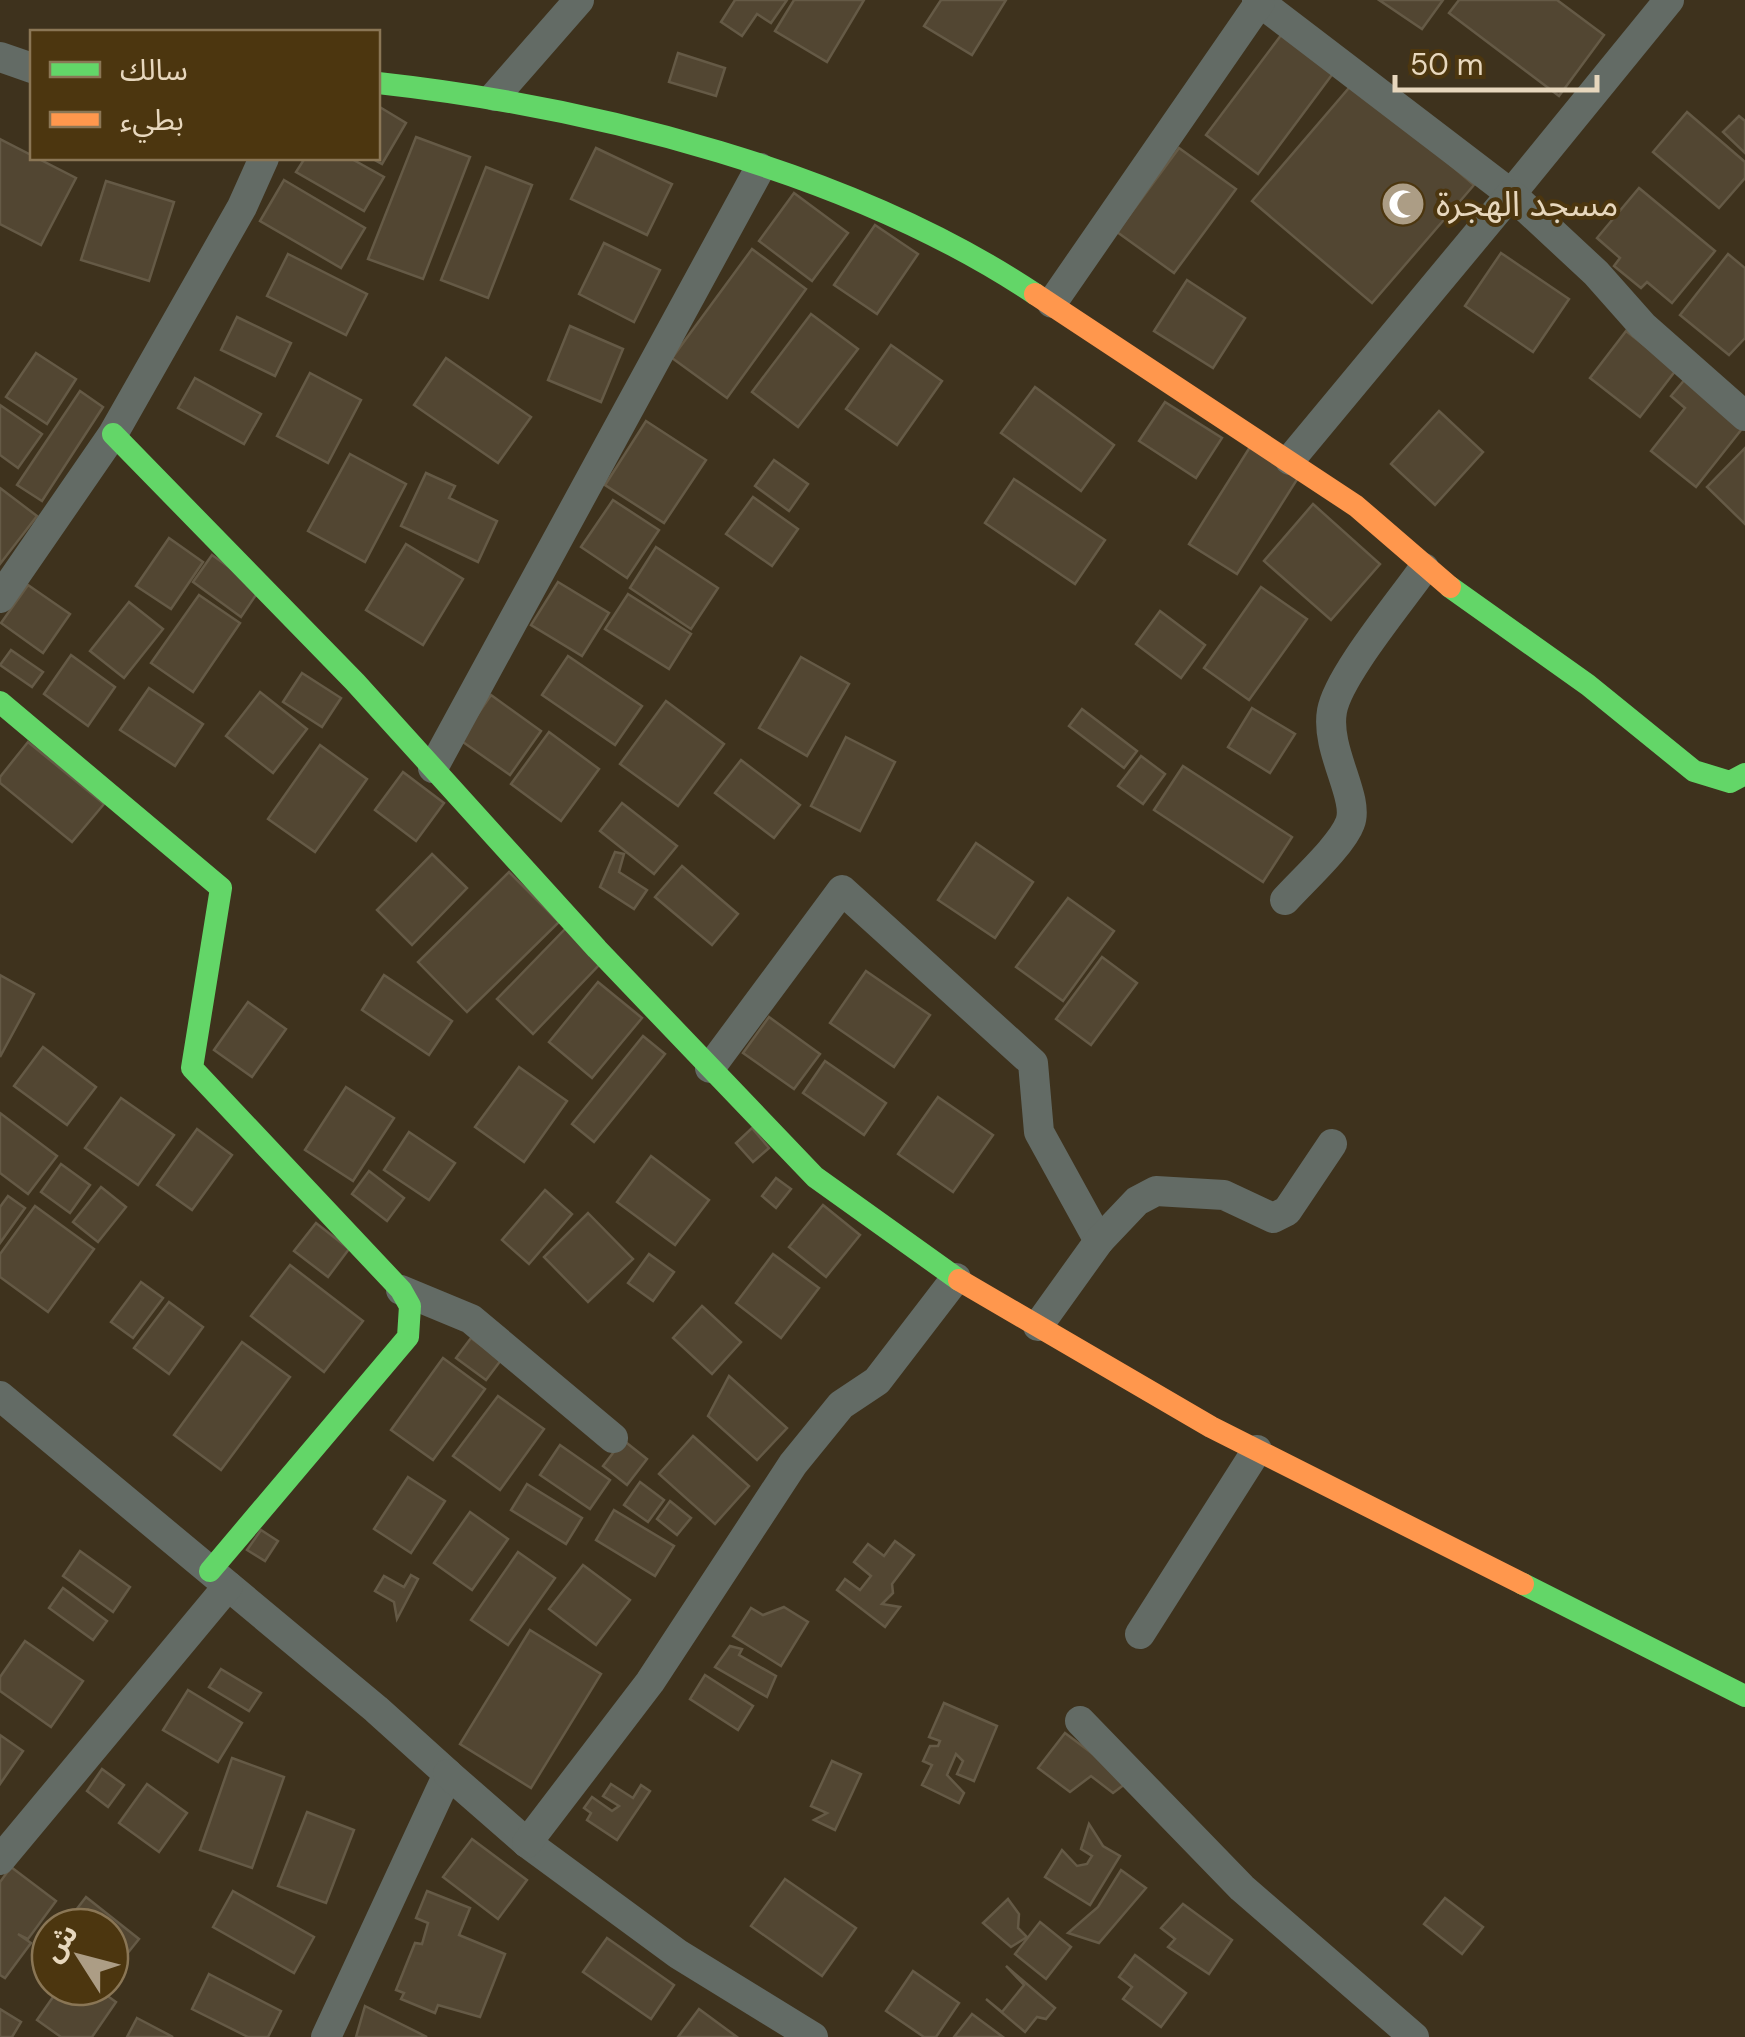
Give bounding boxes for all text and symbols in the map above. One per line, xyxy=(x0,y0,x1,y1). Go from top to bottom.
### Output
legend xyxy=(30,30,380,160)
scale bar xyxy=(1395,30,1598,92)
text: 50 m xyxy=(1410,45,1484,84)
text: سالك xyxy=(120,50,188,89)
text: بطيء xyxy=(120,100,184,143)
mosque icon: مسجد الهجرة xyxy=(1380,181,1426,227)
place label: مسجد الهجرة xyxy=(1436,181,1618,227)
north arrow xyxy=(30,1907,130,2007)
text: ش xyxy=(34,1916,86,1969)

